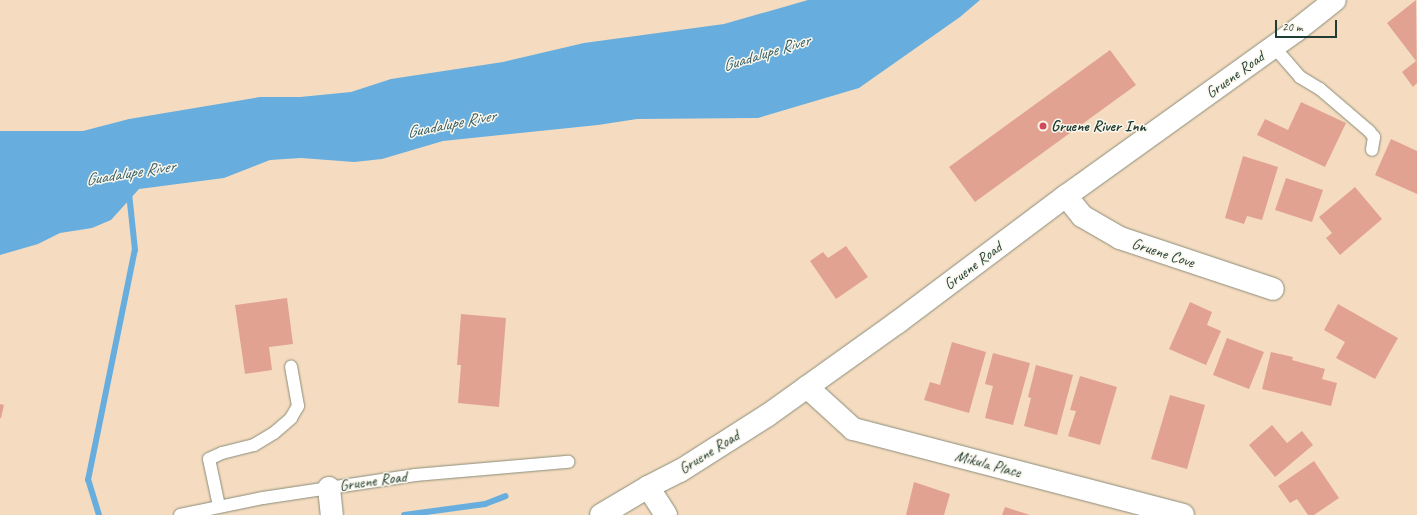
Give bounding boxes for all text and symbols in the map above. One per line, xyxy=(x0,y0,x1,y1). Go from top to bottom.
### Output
scale bar xyxy=(1277,12,1339,38)
text: 20 m xyxy=(1282,19,1302,35)
water label: Guadalupe River xyxy=(720,30,812,76)
street label: Gruene Road xyxy=(1202,47,1268,103)
water label: Guadalupe River xyxy=(405,105,497,143)
place label: Gruene River Inn xyxy=(1051,116,1146,136)
marker: Gruene River Inn xyxy=(1038,121,1048,131)
water label: Guadalupe River xyxy=(84,156,176,190)
street label: Gruene Cove xyxy=(1129,234,1197,272)
street label: Gruene Road xyxy=(940,238,1006,294)
street label: Gruene Road xyxy=(675,426,743,478)
street label: Mikula Place xyxy=(953,446,1023,482)
street label: Gruene Road xyxy=(338,467,408,495)

